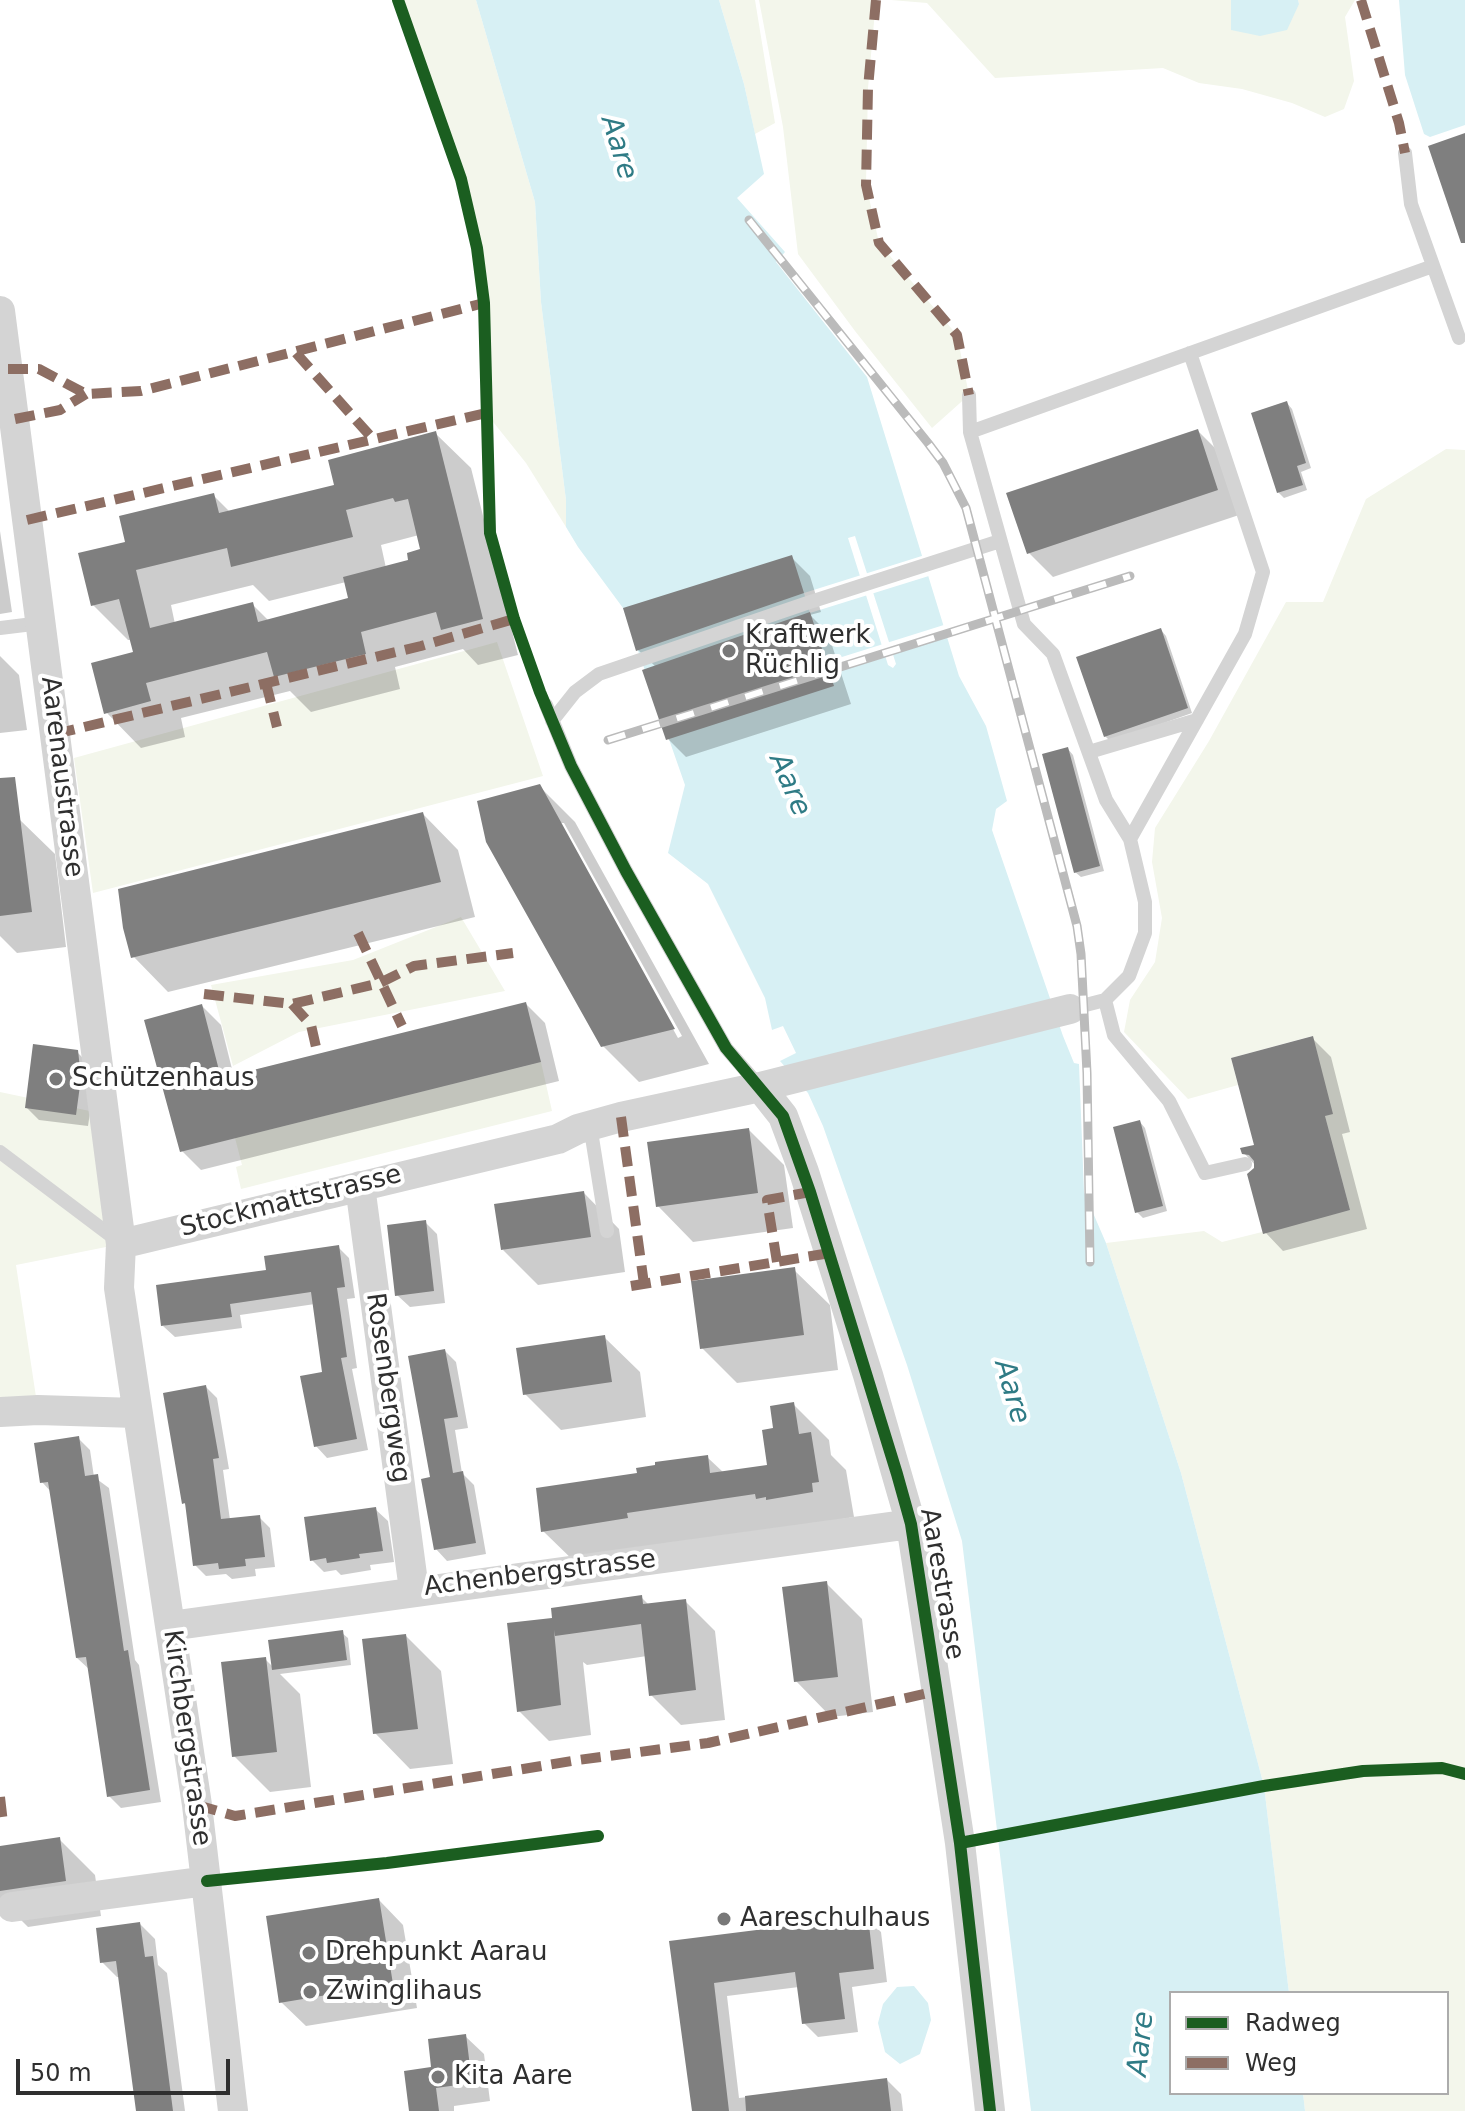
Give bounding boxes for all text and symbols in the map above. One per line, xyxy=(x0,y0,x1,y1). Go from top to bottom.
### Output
water label: Aare xyxy=(592,112,644,184)
place label: Kraftwerk Rüchlig xyxy=(745,620,871,682)
marker: Kraftwerk Rüchlig xyxy=(720,642,738,660)
street label: Aarenaustrasse xyxy=(33,675,89,879)
water label: Aare xyxy=(761,748,817,822)
place label: Schützenhaus xyxy=(72,1063,255,1095)
marker: Schützenhaus xyxy=(47,1070,65,1088)
street label: Stockmattstrasse xyxy=(177,1159,405,1245)
street label: Rosenbergweg xyxy=(358,1291,416,1485)
water label: Aare xyxy=(986,1356,1036,1428)
street label: Aarestrasse xyxy=(912,1506,970,1662)
street label: Achenbergstrasse xyxy=(422,1544,658,1604)
street label: Kirchbergstrasse xyxy=(155,1628,217,1848)
place label: Aareschulhaus xyxy=(740,1903,930,1935)
marker: Aareschulhaus xyxy=(715,1910,733,1928)
place label: Drehpunkt Aarau xyxy=(325,1937,547,1969)
marker: Drehpunkt Aarau xyxy=(300,1944,318,1962)
place label: Zwinglihaus xyxy=(326,1976,482,2008)
marker: Zwinglihaus xyxy=(301,1983,319,2001)
legend xyxy=(1169,1991,1449,2095)
text: Radweg xyxy=(1245,2009,1341,2037)
water label: Aare xyxy=(1122,2010,1162,2078)
scale bar xyxy=(20,2043,234,2093)
text: Weg xyxy=(1245,2049,1297,2077)
text: 50 m xyxy=(30,2059,92,2087)
place label: Kita Aare xyxy=(454,2061,572,2093)
marker: Kita Aare xyxy=(429,2068,447,2086)

